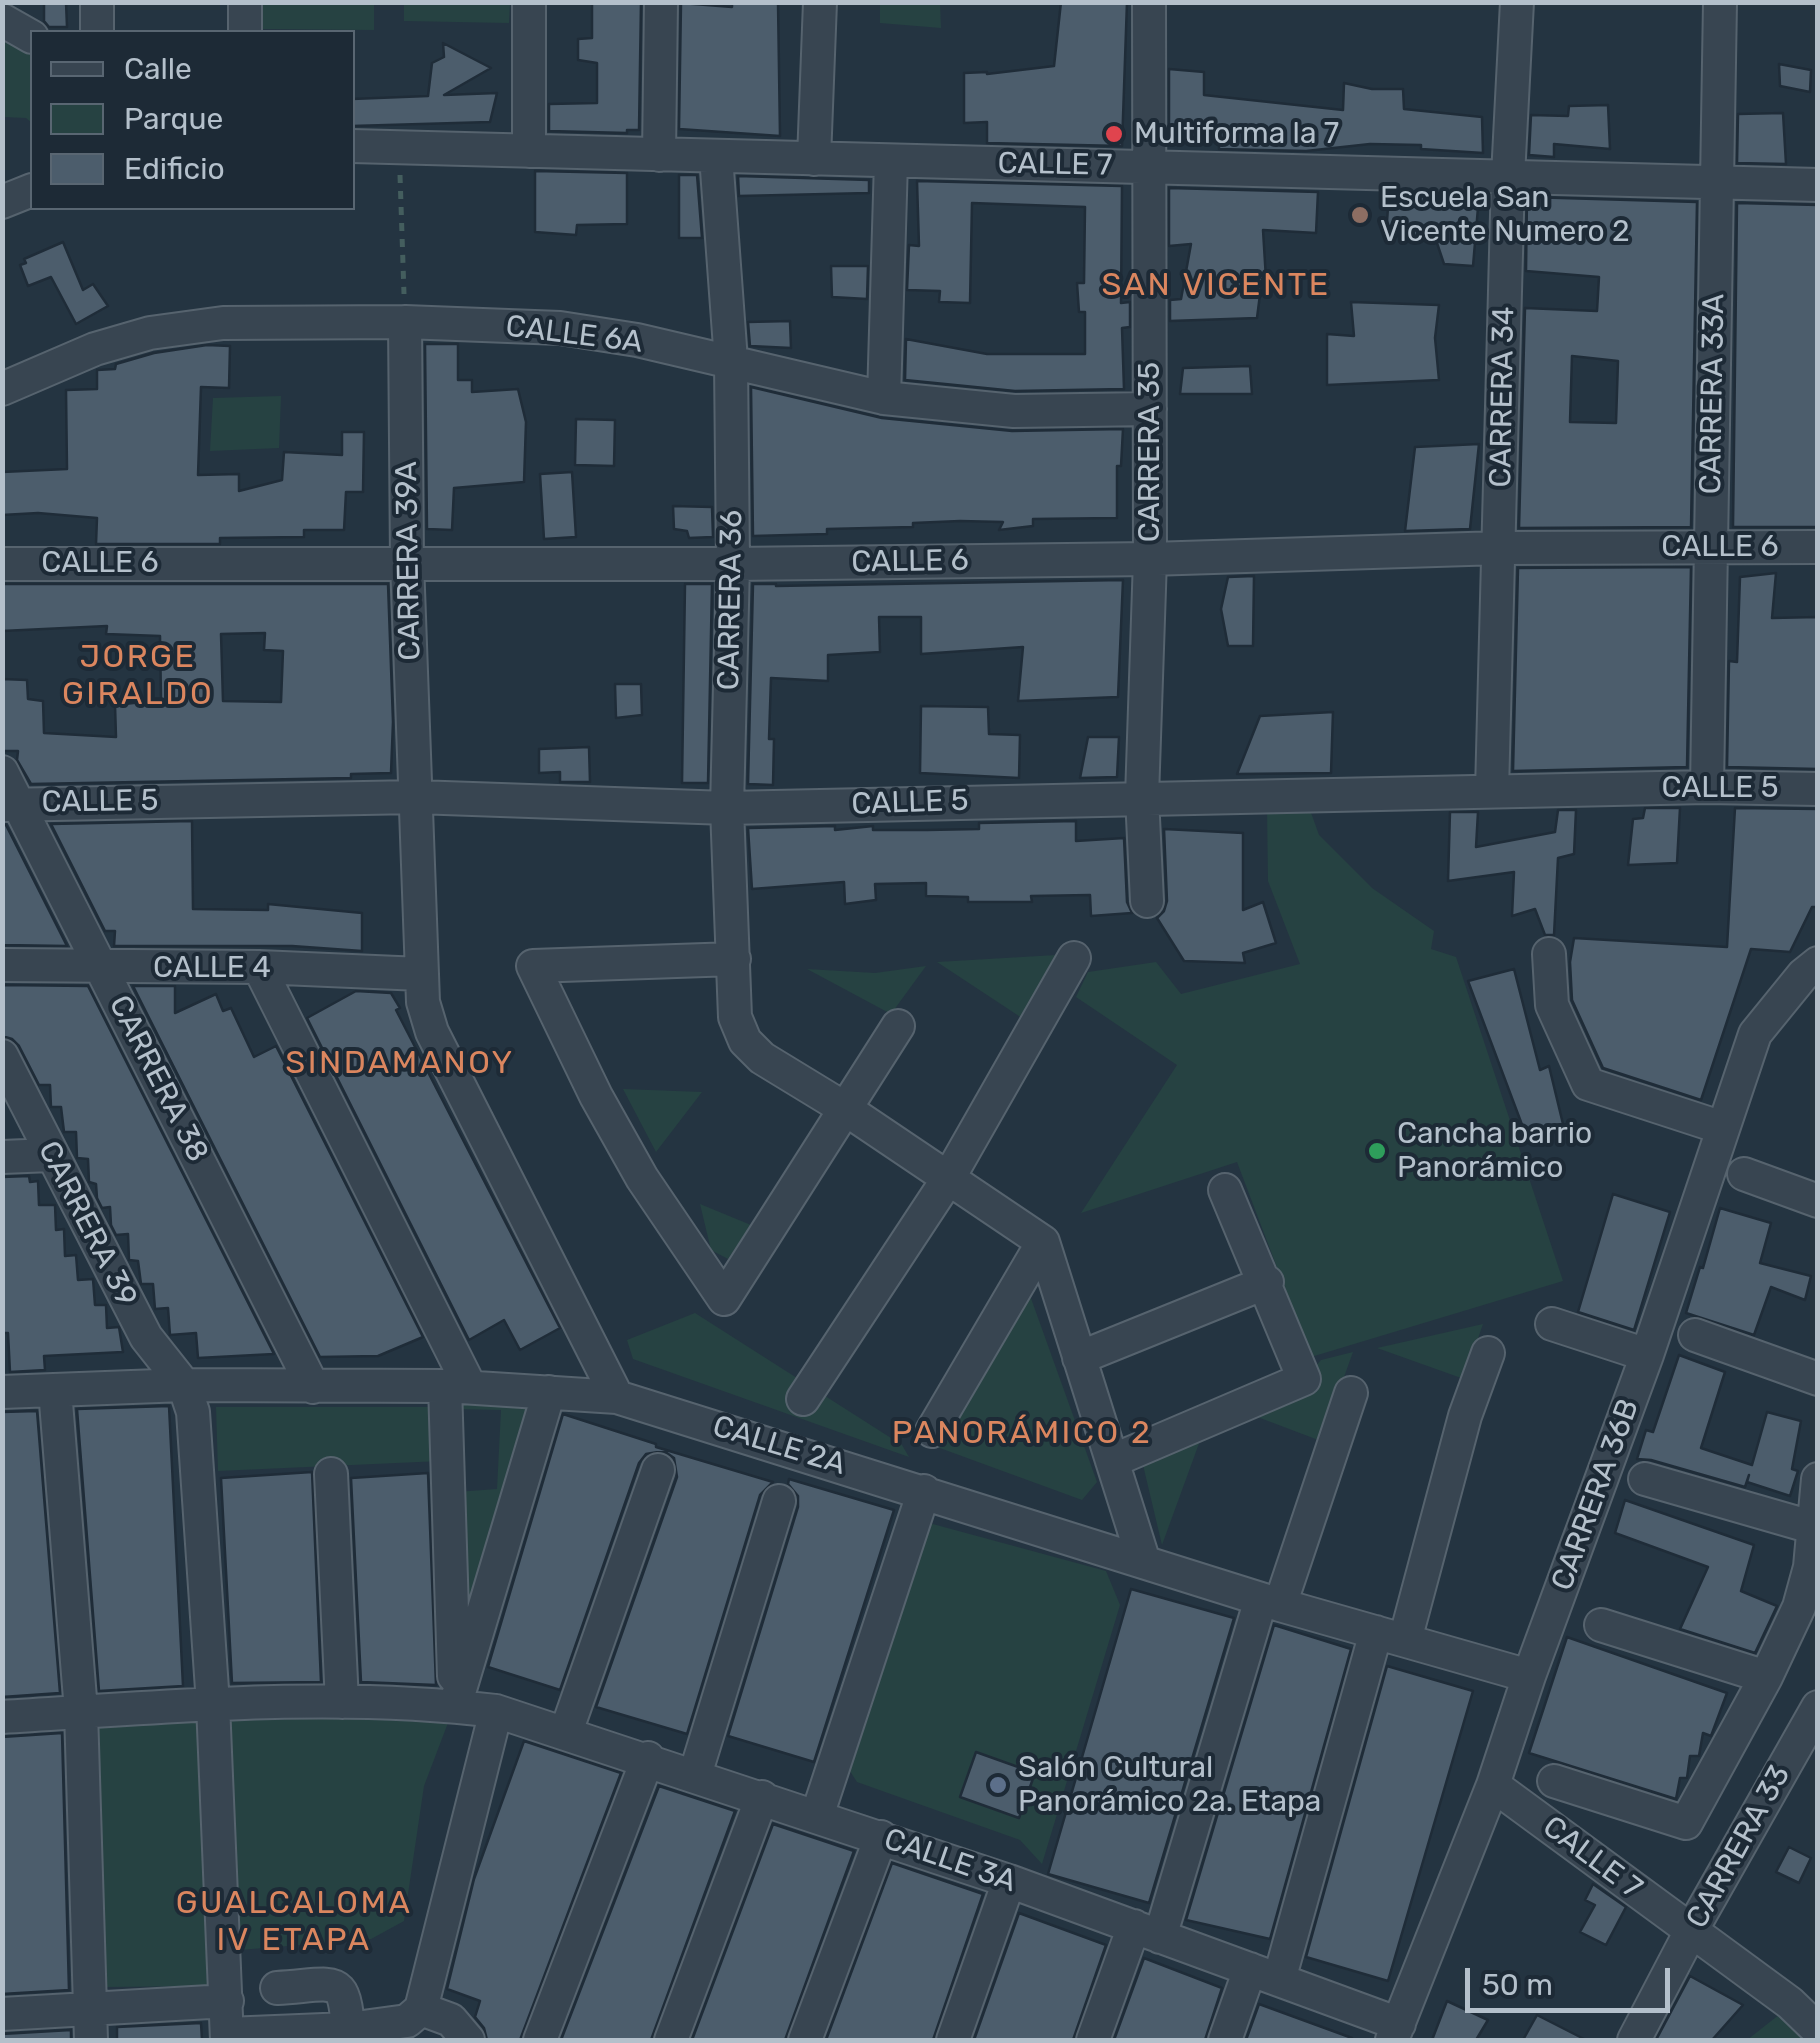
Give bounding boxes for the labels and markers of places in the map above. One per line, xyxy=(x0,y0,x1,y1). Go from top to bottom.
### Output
place label: Multiforma la 7 xyxy=(1134,116,1339,152)
marker: Multiforma la 7 xyxy=(1103,123,1125,145)
place label: Escuela San Vicente Numero 2 xyxy=(1380,180,1630,250)
marker: Escuela San Vicente Numero 2 xyxy=(1349,204,1371,226)
place label: Cancha barrio Panorámico xyxy=(1397,1116,1592,1186)
marker: Cancha barrio Panorámico xyxy=(1366,1140,1388,1162)
place label: Salón Cultural Panorámico 2a. Etapa xyxy=(1018,1750,1321,1820)
marker: Salón Cultural Panorámico 2a. Etapa xyxy=(987,1774,1009,1796)

